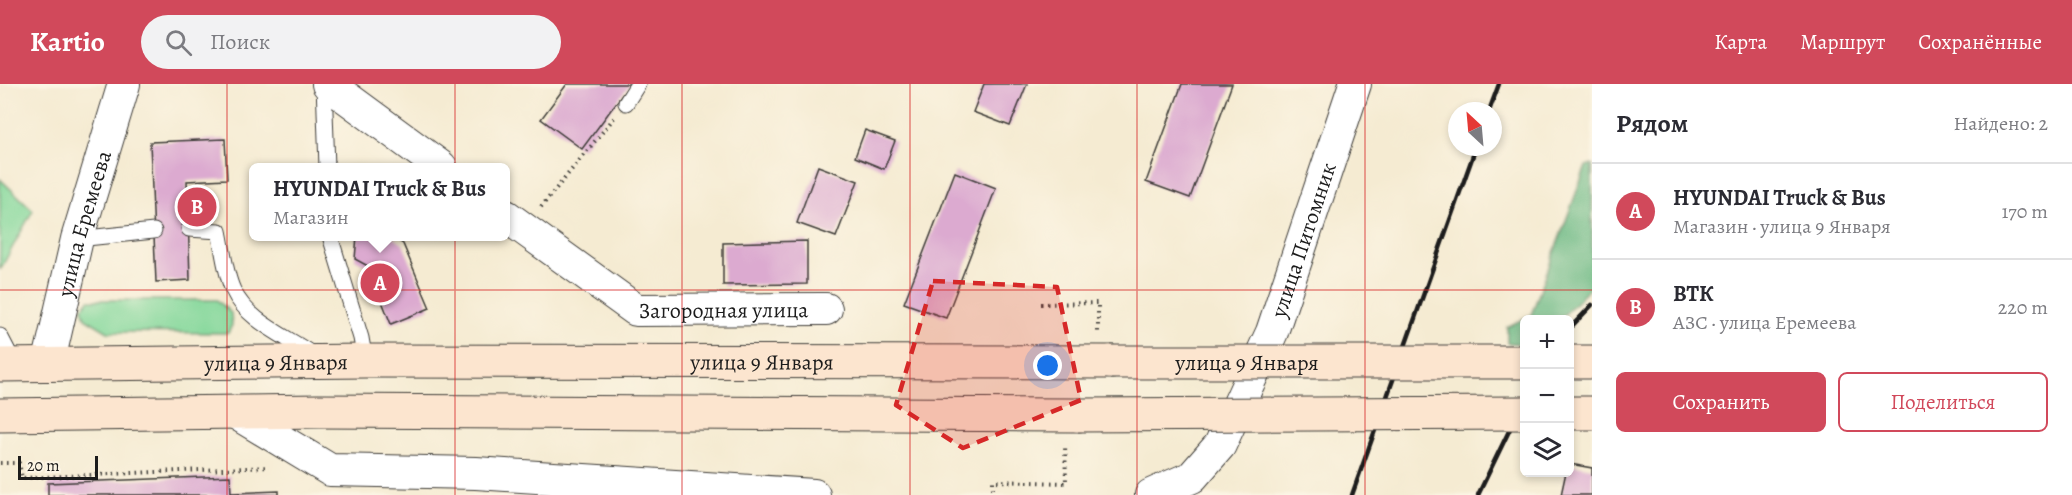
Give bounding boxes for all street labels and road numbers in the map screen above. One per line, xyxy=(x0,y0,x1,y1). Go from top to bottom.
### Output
street label: улица Еремеева xyxy=(50,146,119,301)
street label: улица Питомник xyxy=(1264,159,1344,322)
street label: Загородная улица xyxy=(639,295,809,326)
street label: улица 9 Января xyxy=(203,347,348,379)
street label: улица 9 Января xyxy=(689,347,834,378)
street label: улица 9 Января xyxy=(1174,348,1319,378)

